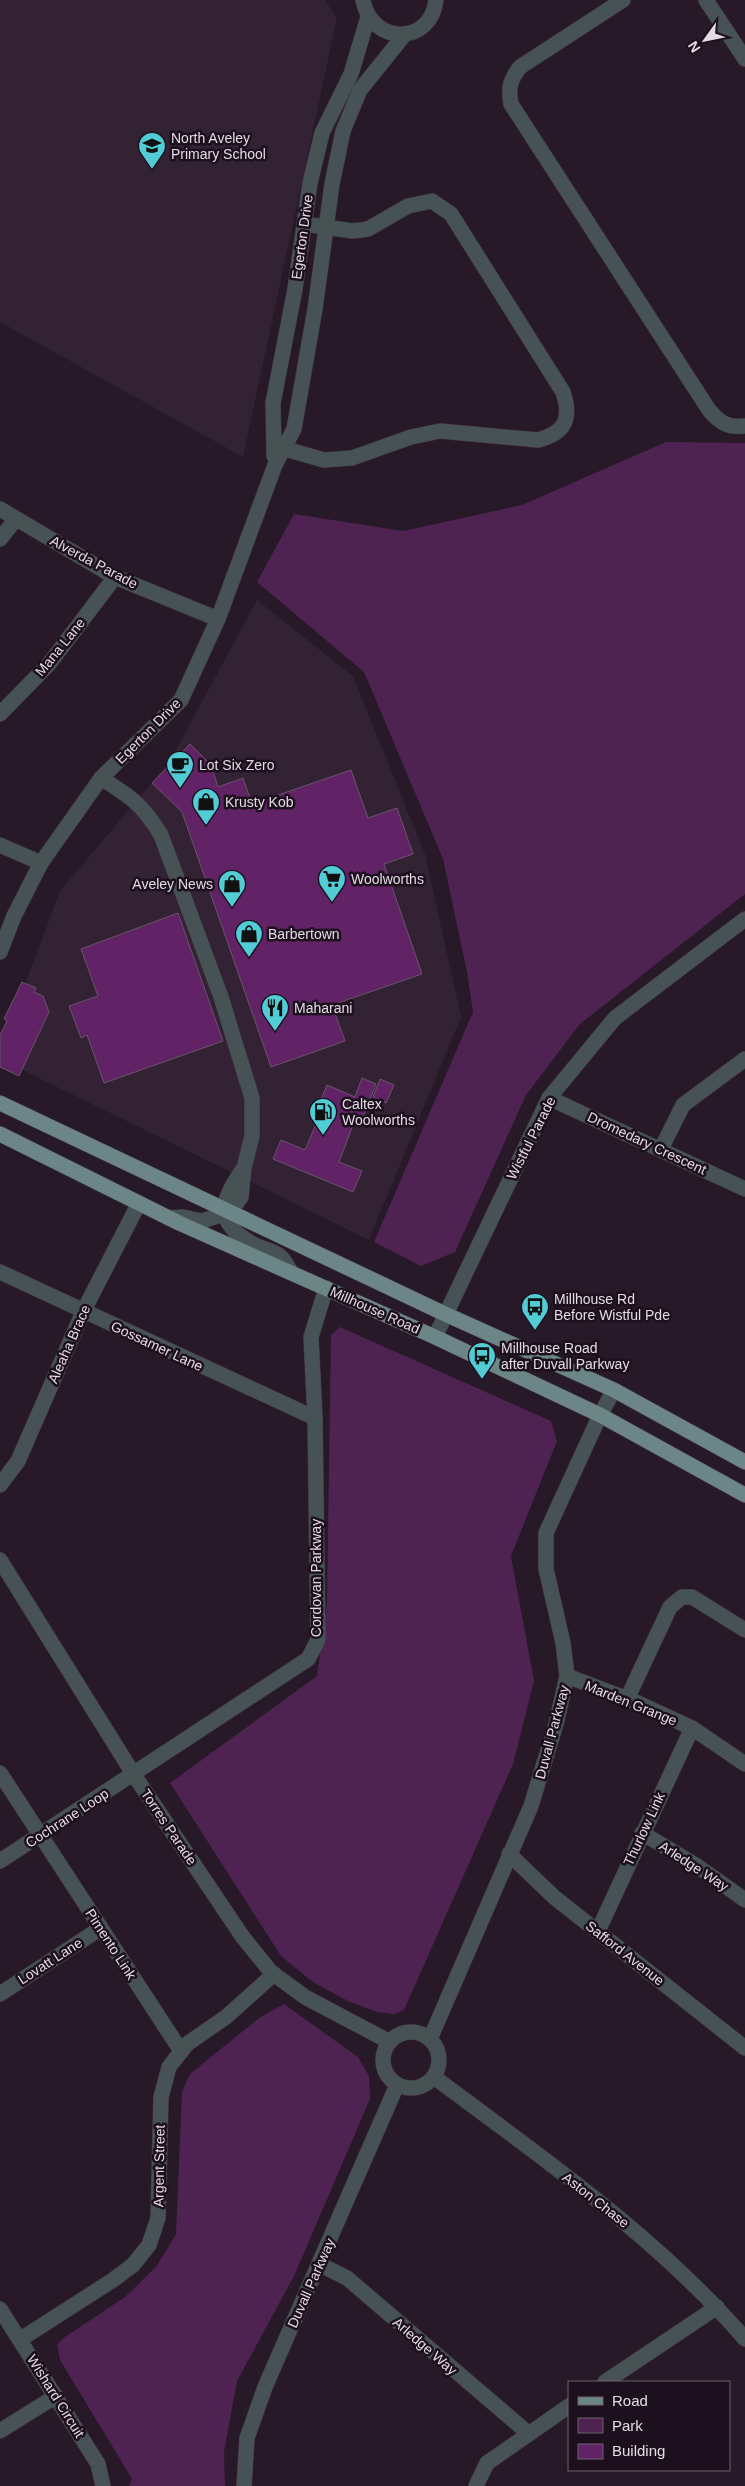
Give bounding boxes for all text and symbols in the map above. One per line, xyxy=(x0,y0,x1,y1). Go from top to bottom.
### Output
north arrow xyxy=(680,15,730,65)
text: N xyxy=(685,38,704,56)
place label: North Aveley Primary School xyxy=(171,130,266,162)
school or university icon: North Aveley Primary School xyxy=(137,131,167,170)
street label: Egerton Drive xyxy=(288,193,316,280)
street label: Alverda Parade xyxy=(48,532,141,592)
street label: Mana Lane xyxy=(32,615,88,679)
street label: Egerton Drive xyxy=(112,695,184,767)
cafe icon: Lot Six Zero xyxy=(165,750,195,789)
place label: Lot Six Zero xyxy=(199,757,275,773)
shop icon: Krusty Kob xyxy=(191,787,221,826)
place label: Krusty Kob xyxy=(225,794,294,810)
supermarket icon: Woolworths xyxy=(317,864,347,903)
shop icon: Aveley News xyxy=(217,869,247,908)
place label: Woolworths xyxy=(351,871,424,887)
place label: Aveley News xyxy=(132,876,213,892)
shop icon: Barbertown xyxy=(234,919,264,958)
place label: Barbertown xyxy=(268,926,340,942)
restaurant icon: Maharani xyxy=(260,993,290,1032)
place label: Maharani xyxy=(294,1000,352,1016)
street label: Wistful Parade xyxy=(503,1094,559,1182)
place label: Caltex Woolworths xyxy=(342,1096,415,1128)
fuel station icon: Caltex Woolworths xyxy=(308,1097,338,1136)
street label: Dromedary Crescent xyxy=(585,1108,709,1178)
street label: Millhouse Road xyxy=(328,1283,422,1337)
place label: Millhouse Rd Before Wistful Pde xyxy=(554,1291,670,1323)
bus stop icon: Millhouse Rd Before Wistful Pde xyxy=(520,1292,550,1331)
street label: Aleaha Brace xyxy=(45,1302,93,1386)
street label: Gossamer Lane xyxy=(108,1318,206,1374)
place label: Millhouse Road after Duvall Parkway xyxy=(501,1340,629,1372)
bus stop icon: Millhouse Road after Duvall Parkway xyxy=(467,1341,497,1380)
street label: Cordovan Parkway xyxy=(308,1519,324,1637)
street label: Marden Grange xyxy=(583,1677,680,1729)
street label: Duvall Parkway xyxy=(532,1683,572,1781)
street label: Cochrane Loop xyxy=(22,1785,112,1851)
street label: Torres Parade xyxy=(138,1786,200,1868)
street label: Thurlow Link xyxy=(620,1789,668,1868)
street label: Arledge Way xyxy=(656,1838,732,1894)
street label: Pimento Link xyxy=(82,1906,140,1983)
street label: Safford Avenue xyxy=(583,1917,668,1989)
street label: Lovatt Lane xyxy=(15,1934,85,1988)
street label: Argent Street xyxy=(150,2125,168,2207)
street label: Aston Chase xyxy=(559,2169,633,2231)
street label: Duvall Parkway xyxy=(284,2236,338,2330)
street label: Arledge Way xyxy=(390,2314,460,2378)
street label: Wishard Circuit xyxy=(24,2352,88,2441)
legend xyxy=(568,2381,730,2471)
text: Road xyxy=(612,2392,648,2409)
text: Park xyxy=(612,2417,643,2434)
text: Building xyxy=(612,2442,665,2459)

